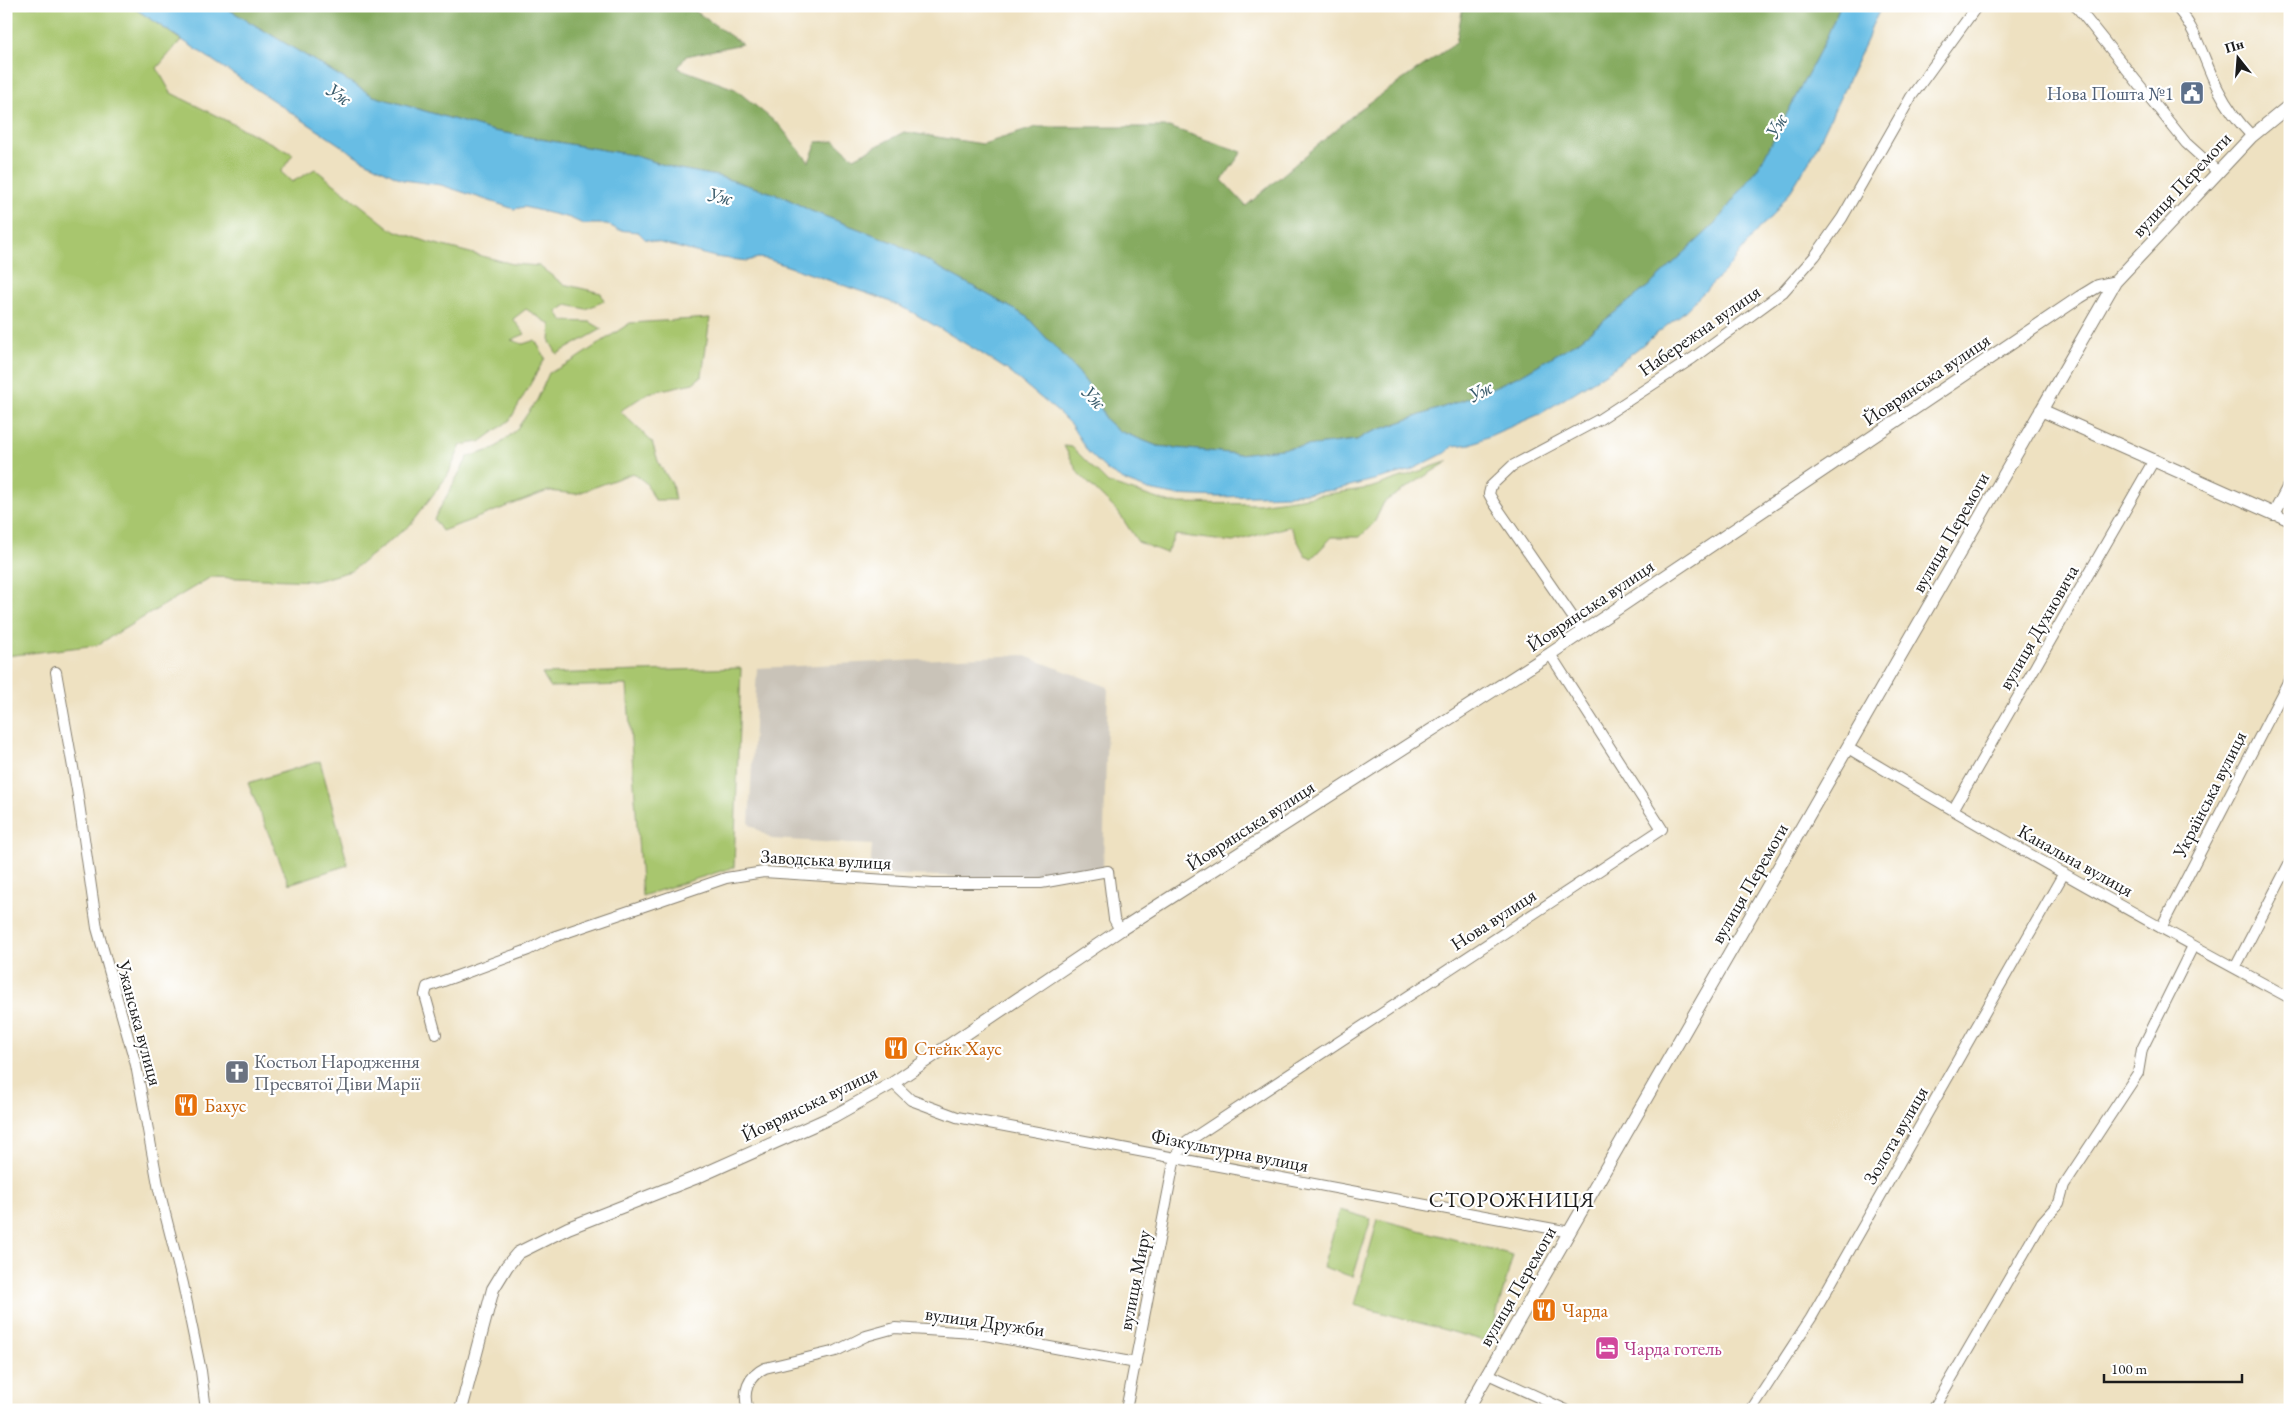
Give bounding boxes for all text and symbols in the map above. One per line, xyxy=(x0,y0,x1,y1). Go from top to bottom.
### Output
north arrow xyxy=(2214,32,2264,82)
text: Пн xyxy=(2222,34,2246,57)
water label: Уж xyxy=(321,76,357,112)
public building icon: Нова Пошта №1 xyxy=(2179,80,2205,106)
place label: Нова Пошта №1 xyxy=(2047,81,2174,106)
water label: Уж xyxy=(1759,109,1793,143)
street label: вулиця Перемоги xyxy=(2126,126,2237,242)
water label: Уж xyxy=(705,181,735,211)
street label: Набережна вулиця xyxy=(1633,279,1766,382)
street label: Йоврянська вулиця xyxy=(1858,327,1995,431)
water label: Уж xyxy=(1463,374,1497,408)
water label: Уж xyxy=(1076,379,1112,415)
street label: вулиця Перемоги xyxy=(1906,467,1995,597)
street label: Йоврянська вулиця xyxy=(1522,553,1659,657)
street label: вулиця Духновича xyxy=(1993,560,2085,694)
street label: Українська вулиця xyxy=(2166,726,2252,863)
street label: Йоврянська вулиця xyxy=(1181,774,1320,876)
street label: вулиця Перемоги xyxy=(1705,818,1794,948)
street label: Канальна вулиця xyxy=(2014,818,2138,903)
street label: Заводська вулиця xyxy=(760,844,893,875)
street label: Нова вулиця xyxy=(1446,882,1541,956)
street label: Ужанська вулиця xyxy=(111,957,168,1089)
restaurant icon: Стейк Хаус xyxy=(883,1035,909,1061)
place label: Стейк Хаус xyxy=(914,1036,1002,1061)
place label: Костьол Народження Пресвятої Діви Марії xyxy=(254,1049,420,1096)
church icon: Костьол Народження Пресвятої Діви Марії xyxy=(224,1059,250,1085)
street label: Йоврянська вулиця xyxy=(737,1059,882,1147)
street label: Золота вулиця xyxy=(1857,1081,1934,1189)
restaurant icon: Бахус xyxy=(173,1092,199,1118)
place label: Бахус xyxy=(204,1093,247,1118)
street label: Фізкультурна вулиця xyxy=(1149,1123,1311,1178)
district label: СТОРОЖНИЦЯ xyxy=(1429,1186,1595,1213)
street label: вулиця Перемоги xyxy=(1473,1221,1562,1351)
street label: вулиця Миру xyxy=(1113,1227,1157,1332)
restaurant icon: Чарда xyxy=(1531,1297,1557,1323)
place label: Чарда xyxy=(1562,1298,1608,1323)
street label: вулиця Дружби xyxy=(924,1301,1046,1342)
hotel icon: Чарда готель xyxy=(1594,1335,1620,1361)
place label: Чарда готель xyxy=(1624,1336,1722,1361)
scale bar xyxy=(2104,1351,2241,1383)
text: 100 m xyxy=(2111,1359,2148,1378)

